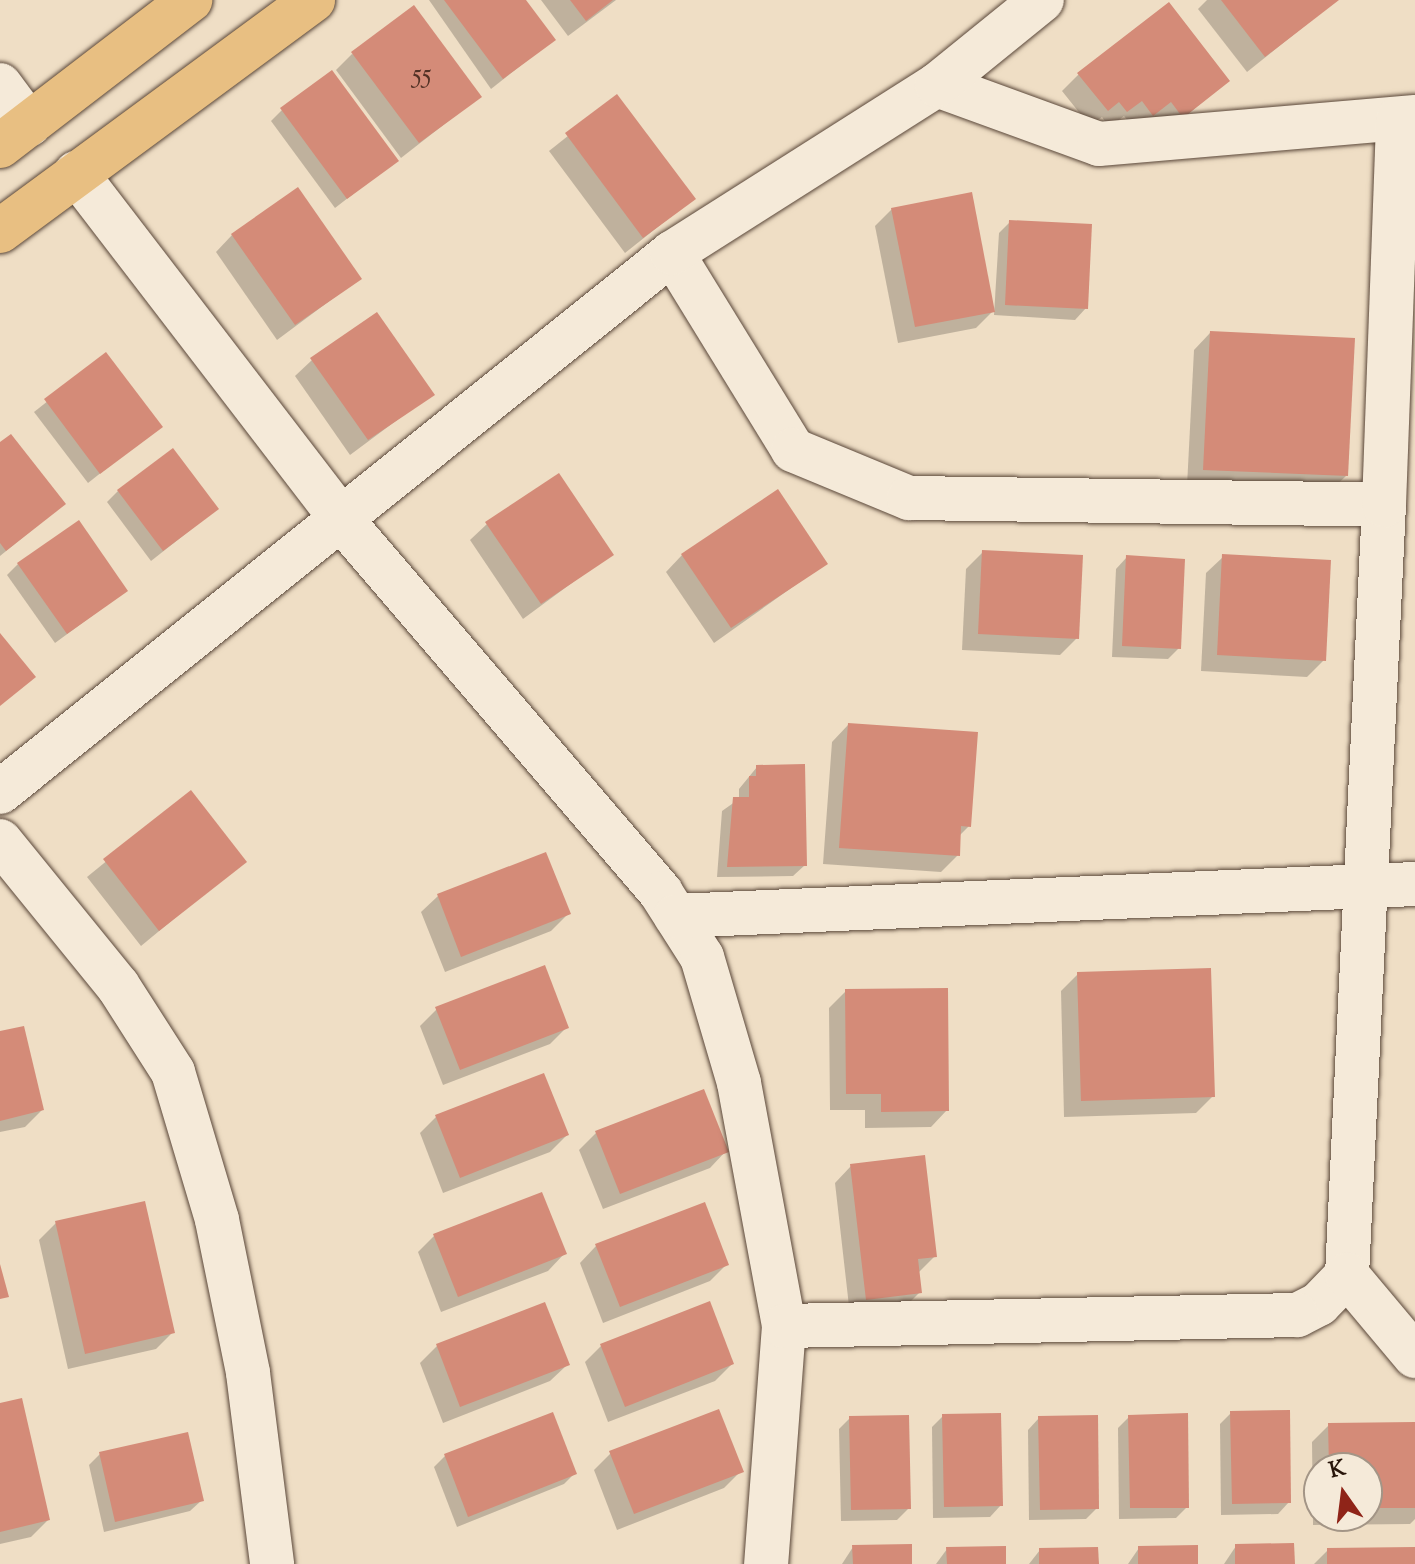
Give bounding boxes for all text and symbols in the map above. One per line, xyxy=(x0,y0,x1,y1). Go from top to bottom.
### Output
house number: 55 xyxy=(412,58,432,92)
north arrow xyxy=(1303,1452,1383,1532)
text: K xyxy=(1326,1453,1349,1488)

